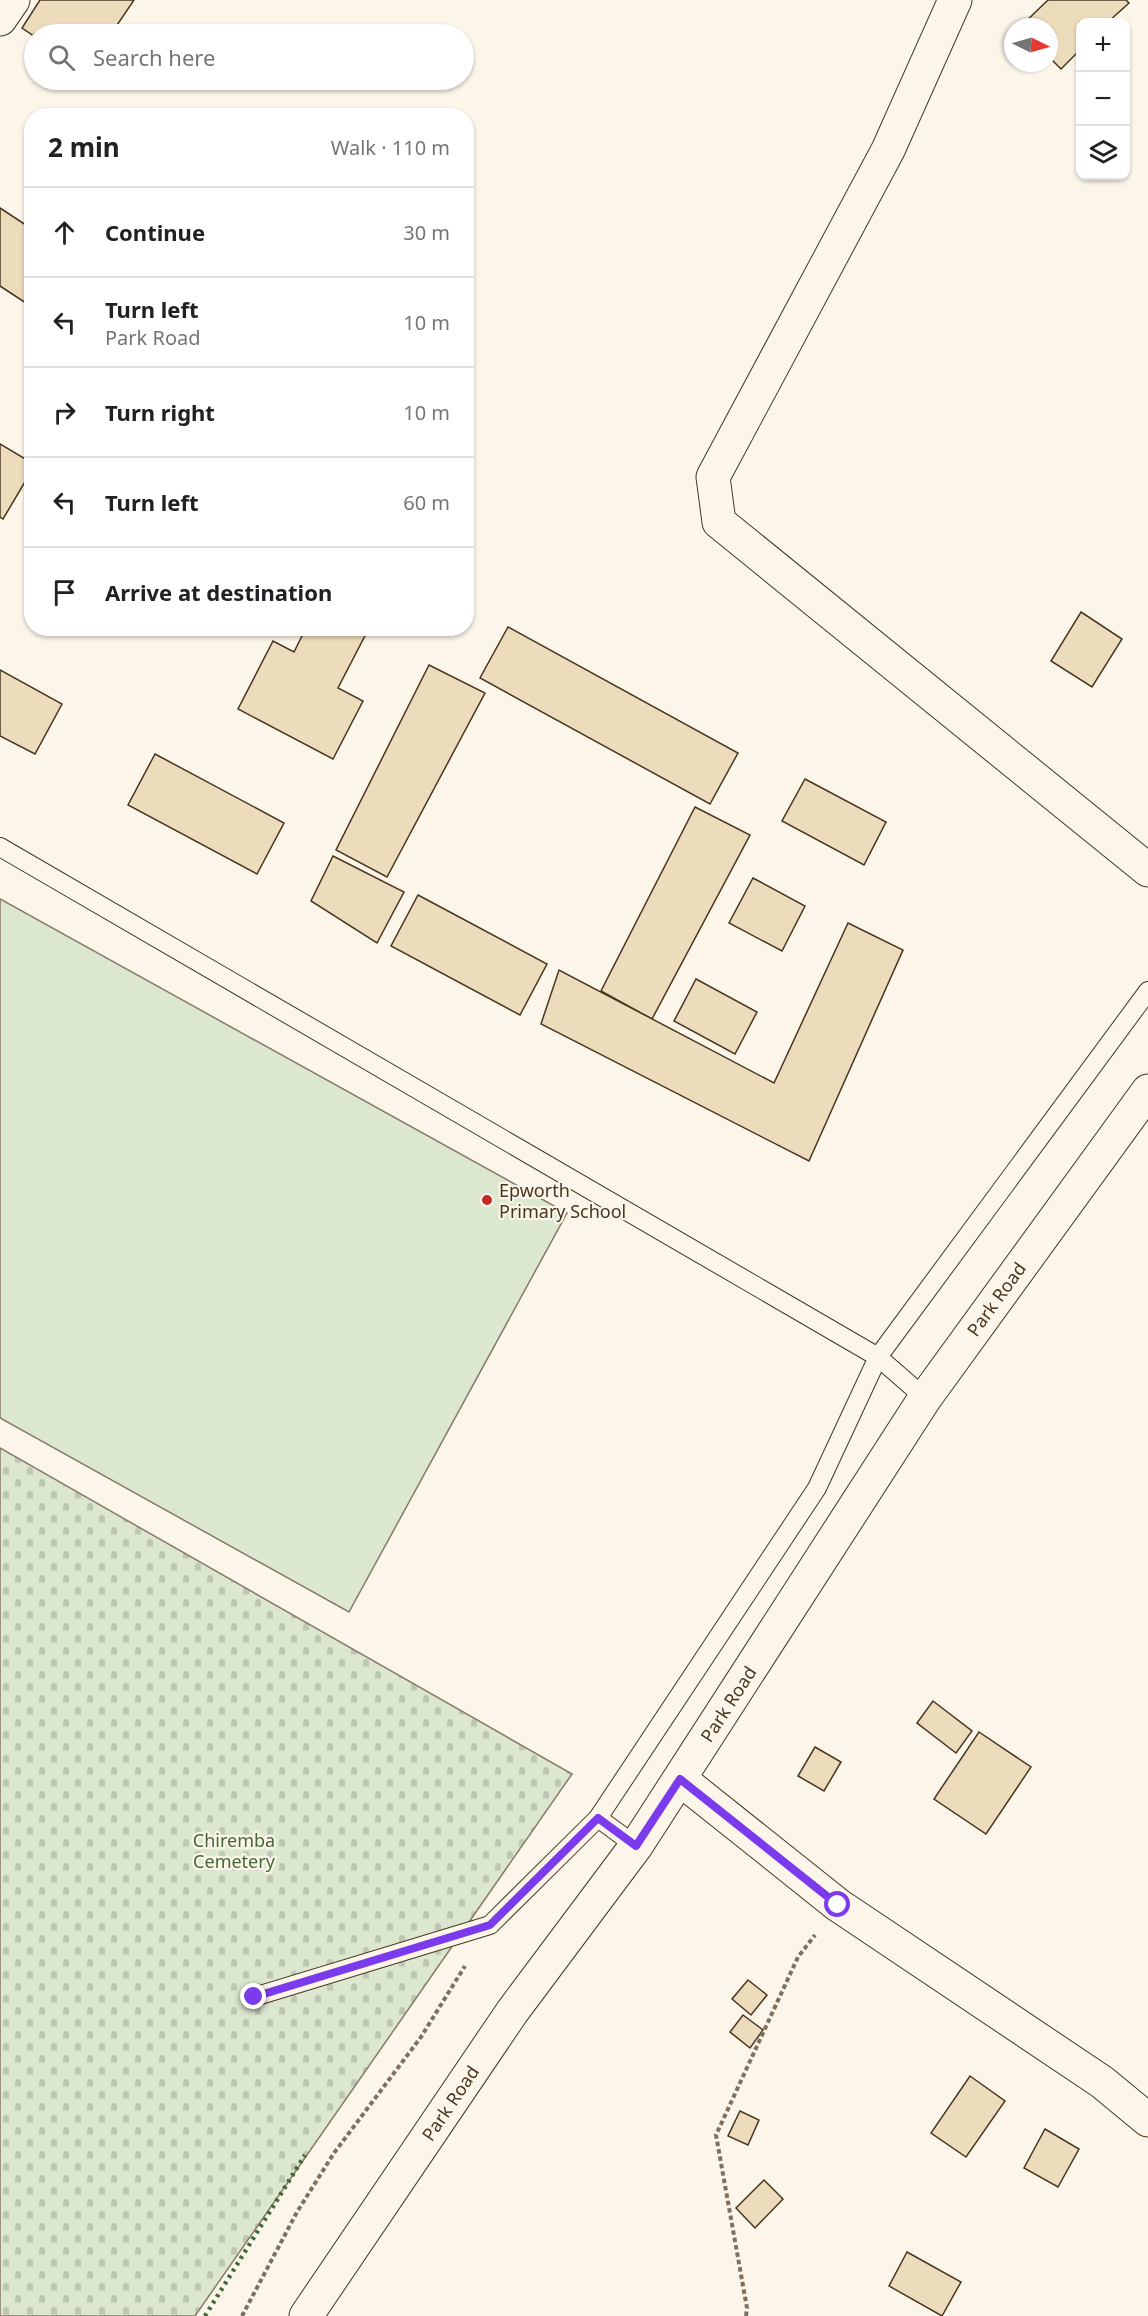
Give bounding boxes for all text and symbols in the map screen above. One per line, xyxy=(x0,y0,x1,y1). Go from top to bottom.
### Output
north arrow xyxy=(1004,18,1058,72)
map controls xyxy=(1076,18,1130,180)
button: + xyxy=(1076,18,1130,72)
search box xyxy=(24,24,474,90)
icon: search xyxy=(45,41,78,74)
text: Search here xyxy=(93,42,215,72)
button: − xyxy=(1076,72,1130,126)
button: layers xyxy=(1076,126,1130,180)
text: 2 min xyxy=(48,129,120,165)
text: Walk · 110 m xyxy=(331,134,450,161)
icon: ahead xyxy=(48,216,81,249)
text: Continue xyxy=(105,217,205,247)
text: 30 m xyxy=(403,219,450,246)
text: Turn left xyxy=(105,294,199,324)
icon: left xyxy=(48,306,81,339)
text: 10 m xyxy=(403,309,450,336)
text: Park Road xyxy=(105,324,201,351)
icon: right xyxy=(48,396,81,429)
text: Turn right xyxy=(105,397,215,427)
text: 10 m xyxy=(403,399,450,426)
icon: left xyxy=(48,486,81,519)
text: Turn left xyxy=(105,487,199,517)
text: 60 m xyxy=(403,489,450,516)
icon: arrive xyxy=(48,576,81,609)
text: Arrive at destination xyxy=(105,577,332,607)
place label: Epworth Primary School xyxy=(499,1178,626,1223)
marker: Epworth Primary School xyxy=(480,1193,494,1207)
street label: Park Road xyxy=(961,1257,1031,1341)
street label: Park Road xyxy=(695,1661,761,1747)
park label: Chiremba Cemetery xyxy=(193,1828,276,1873)
route start xyxy=(824,1891,850,1917)
route end xyxy=(240,1983,266,2009)
street label: Park Road xyxy=(416,2061,484,2145)

